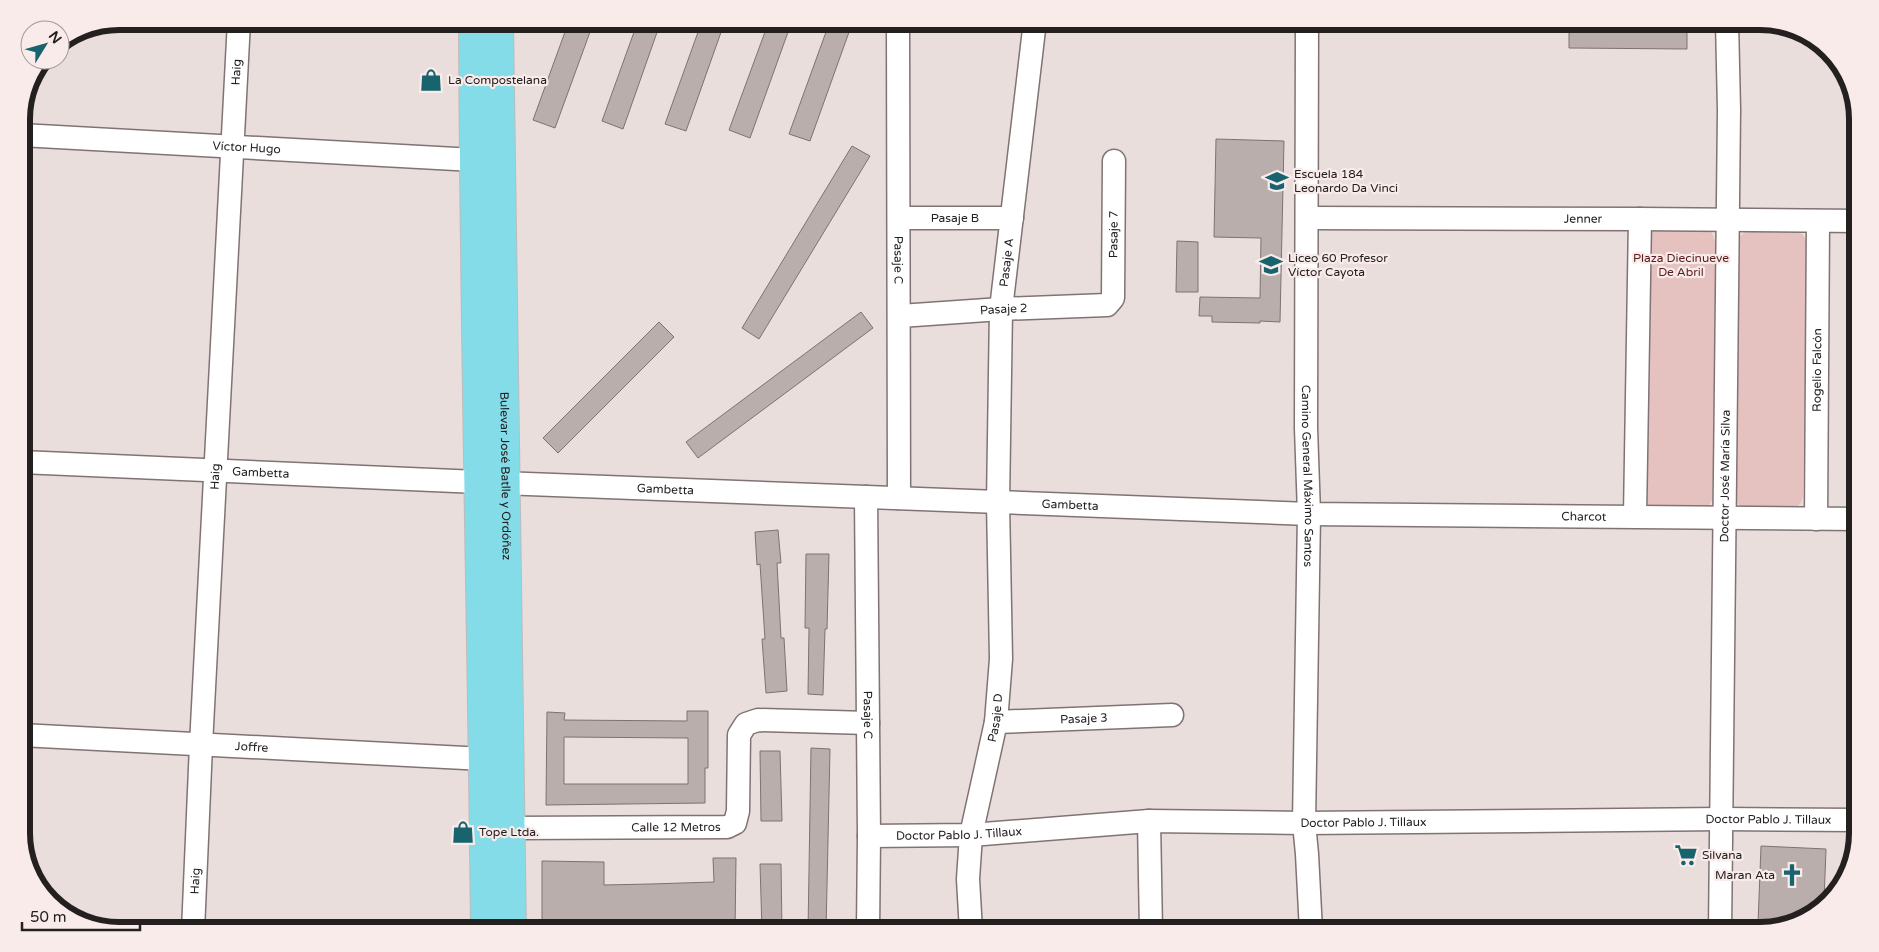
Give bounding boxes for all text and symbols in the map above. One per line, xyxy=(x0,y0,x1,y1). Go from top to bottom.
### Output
north arrow xyxy=(20,20,70,70)
text: N xyxy=(45,28,65,47)
street label: Haig xyxy=(229,59,244,86)
shop icon: La Compostelana xyxy=(418,67,444,93)
place label: La Compostelana xyxy=(448,73,547,87)
street label: Víctor Hugo xyxy=(212,139,281,156)
place label: Escuela 184 Leonardo Da Vinci xyxy=(1294,167,1398,195)
school or university icon: Escuela 184 Leonardo Da Vinci xyxy=(1264,168,1290,194)
street label: Pasaje B xyxy=(931,211,979,225)
street label: Pasaje 7 xyxy=(1106,211,1121,258)
street label: Jenner xyxy=(1564,212,1603,226)
street label: Pasaje C xyxy=(891,236,906,284)
street label: Pasaje A xyxy=(997,237,1016,288)
place label: Liceo 60 Profesor Víctor Cayota xyxy=(1288,251,1388,279)
park label: Plaza Diecinueve De Abril xyxy=(1633,251,1729,279)
school or university icon: Liceo 60 Profesor Víctor Cayota xyxy=(1258,252,1284,278)
street label: Pasaje 2 xyxy=(980,301,1028,317)
street label: Rogelio Falcón xyxy=(1810,328,1824,412)
street label: Camino General Máximo Santos xyxy=(1299,385,1316,568)
street label: Bulevar José Batlle y Ordóñez xyxy=(497,392,514,560)
street label: Doctor José María Silva xyxy=(1717,410,1733,542)
street label: Haig xyxy=(207,463,223,490)
street label: Gambetta xyxy=(232,464,290,481)
street label: Gambetta xyxy=(637,481,694,497)
street label: Gambetta xyxy=(1041,497,1099,513)
street label: Charcot xyxy=(1561,509,1607,524)
street label: Pasaje C xyxy=(861,691,875,739)
street label: Pasaje D xyxy=(985,693,1005,743)
street label: Pasaje 3 xyxy=(1060,711,1108,726)
street label: Joffre xyxy=(235,739,269,755)
street label: Doctor Pablo J. Tillaux xyxy=(1705,812,1831,827)
street label: Doctor Pablo J. Tillaux xyxy=(1300,815,1426,830)
shop icon: Tope Ltda. xyxy=(450,819,476,845)
street label: Calle 12 Metros xyxy=(631,820,721,834)
street label: Doctor Pablo J. Tillaux xyxy=(896,824,1022,843)
place label: Tope Ltda. xyxy=(479,825,539,839)
supermarket icon: Silvana xyxy=(1673,842,1699,868)
place label: Silvana xyxy=(1702,848,1742,862)
church icon: Maran Ata xyxy=(1779,862,1805,888)
street label: Haig xyxy=(188,868,203,895)
place label: Maran Ata xyxy=(1715,868,1775,882)
scale bar xyxy=(22,900,140,932)
text: 50 m xyxy=(30,908,67,926)

